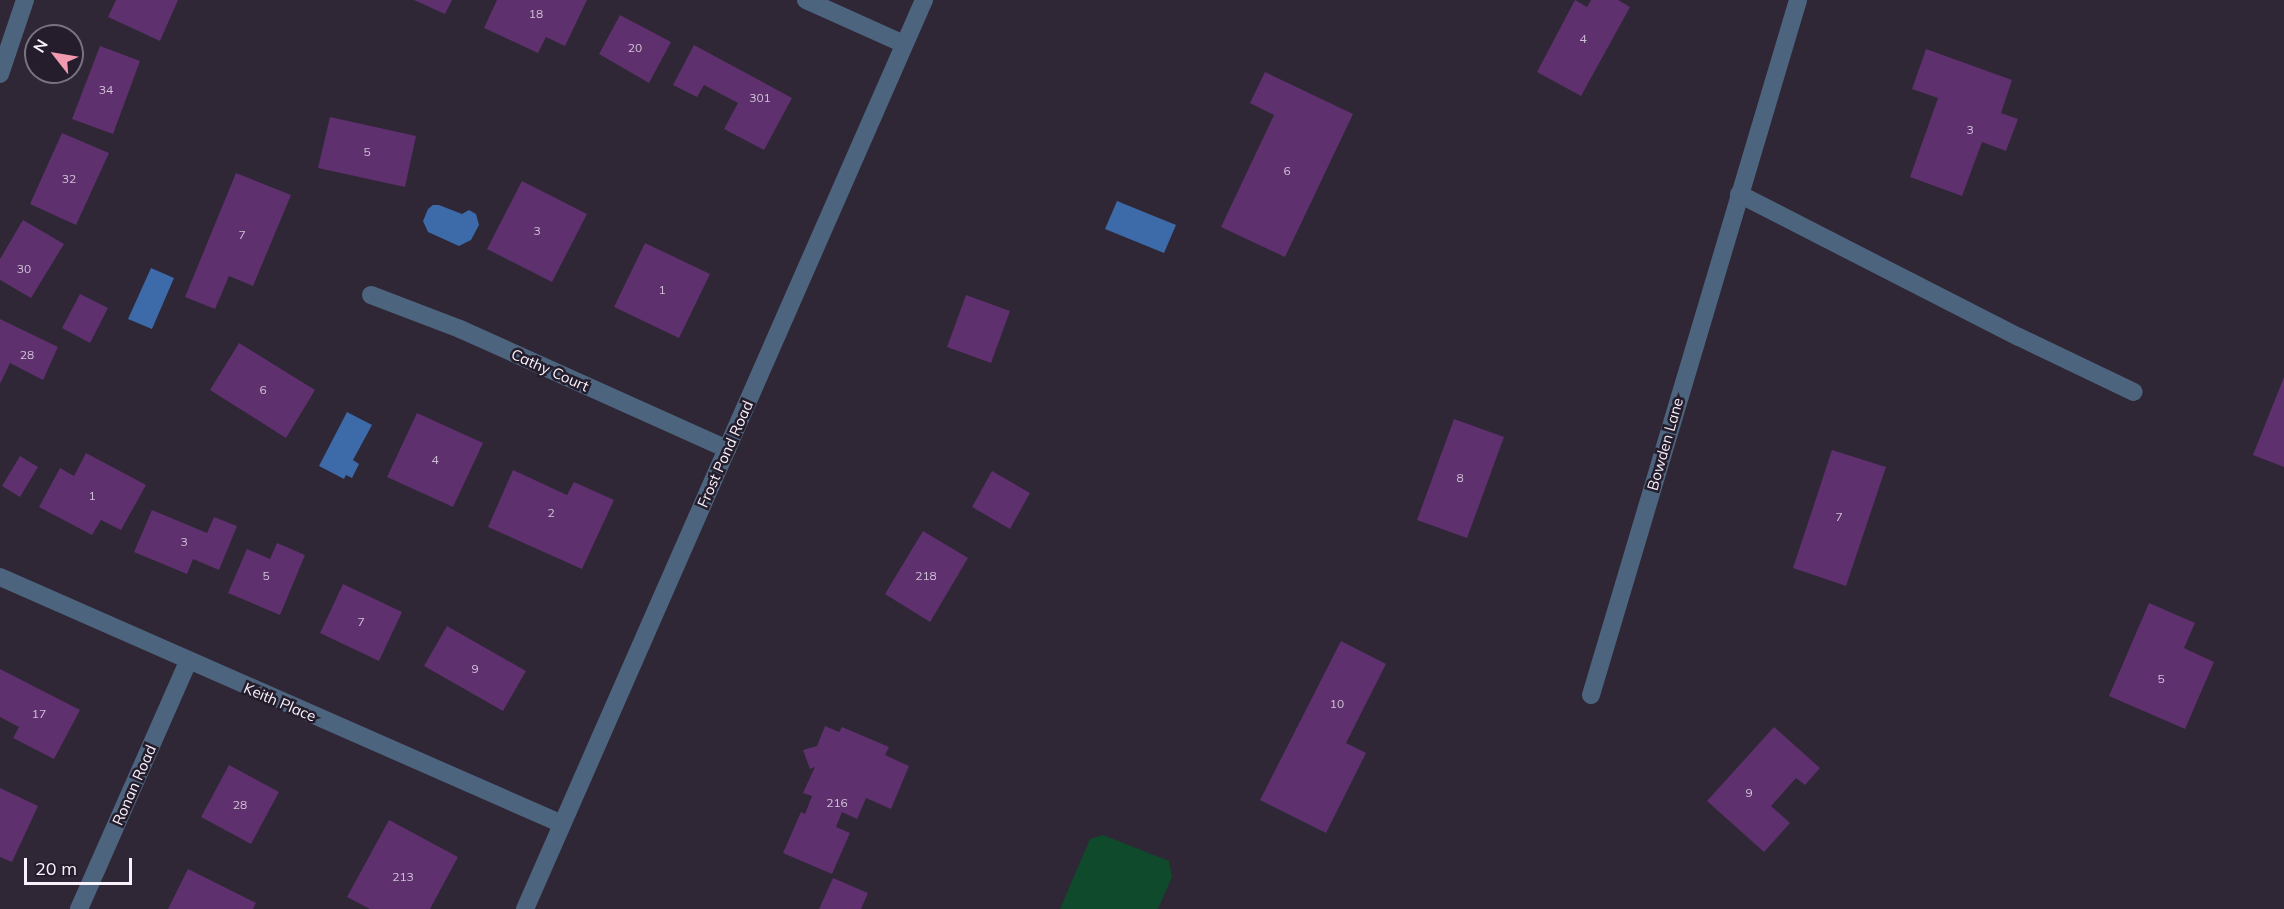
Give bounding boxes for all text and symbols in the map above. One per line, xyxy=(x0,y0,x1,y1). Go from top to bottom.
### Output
house number: 18 xyxy=(529,7,543,21)
north arrow xyxy=(24,24,84,84)
house number: 4 xyxy=(1579,32,1587,46)
text: N xyxy=(29,35,52,56)
house number: 20 xyxy=(628,41,642,55)
house number: 34 xyxy=(99,83,113,97)
house number: 301 xyxy=(749,91,771,105)
house number: 3 xyxy=(1966,123,1974,137)
house number: 5 xyxy=(363,145,371,159)
house number: 6 xyxy=(1283,164,1291,178)
house number: 32 xyxy=(62,172,76,186)
house number: 3 xyxy=(533,224,541,238)
house number: 7 xyxy=(238,228,246,242)
house number: 30 xyxy=(17,262,31,276)
house number: 1 xyxy=(658,283,666,297)
street label: Cathy Court xyxy=(508,345,592,395)
house number: 28 xyxy=(20,348,34,362)
house number: 6 xyxy=(259,383,267,397)
street label: Bowden Lane xyxy=(1643,396,1687,492)
street label: Frost Pond Road xyxy=(693,398,757,510)
house number: 4 xyxy=(431,453,439,467)
house number: 8 xyxy=(1456,471,1464,485)
house number: 1 xyxy=(88,489,96,503)
house number: 2 xyxy=(547,506,555,520)
house number: 7 xyxy=(1835,510,1843,524)
house number: 3 xyxy=(180,535,188,549)
house number: 5 xyxy=(262,569,270,583)
house number: 218 xyxy=(915,569,937,583)
house number: 7 xyxy=(357,615,365,629)
house number: 9 xyxy=(471,662,479,676)
house number: 5 xyxy=(2157,672,2165,686)
street label: Keith Place xyxy=(241,679,319,725)
house number: 10 xyxy=(1330,697,1344,711)
house number: 17 xyxy=(32,707,46,721)
street label: Ronan Road xyxy=(108,742,160,828)
house number: 9 xyxy=(1745,786,1753,800)
house number: 216 xyxy=(826,796,848,810)
house number: 28 xyxy=(233,798,247,812)
scale bar xyxy=(27,846,135,884)
text: 20 m xyxy=(35,857,77,880)
house number: 213 xyxy=(392,870,414,884)

